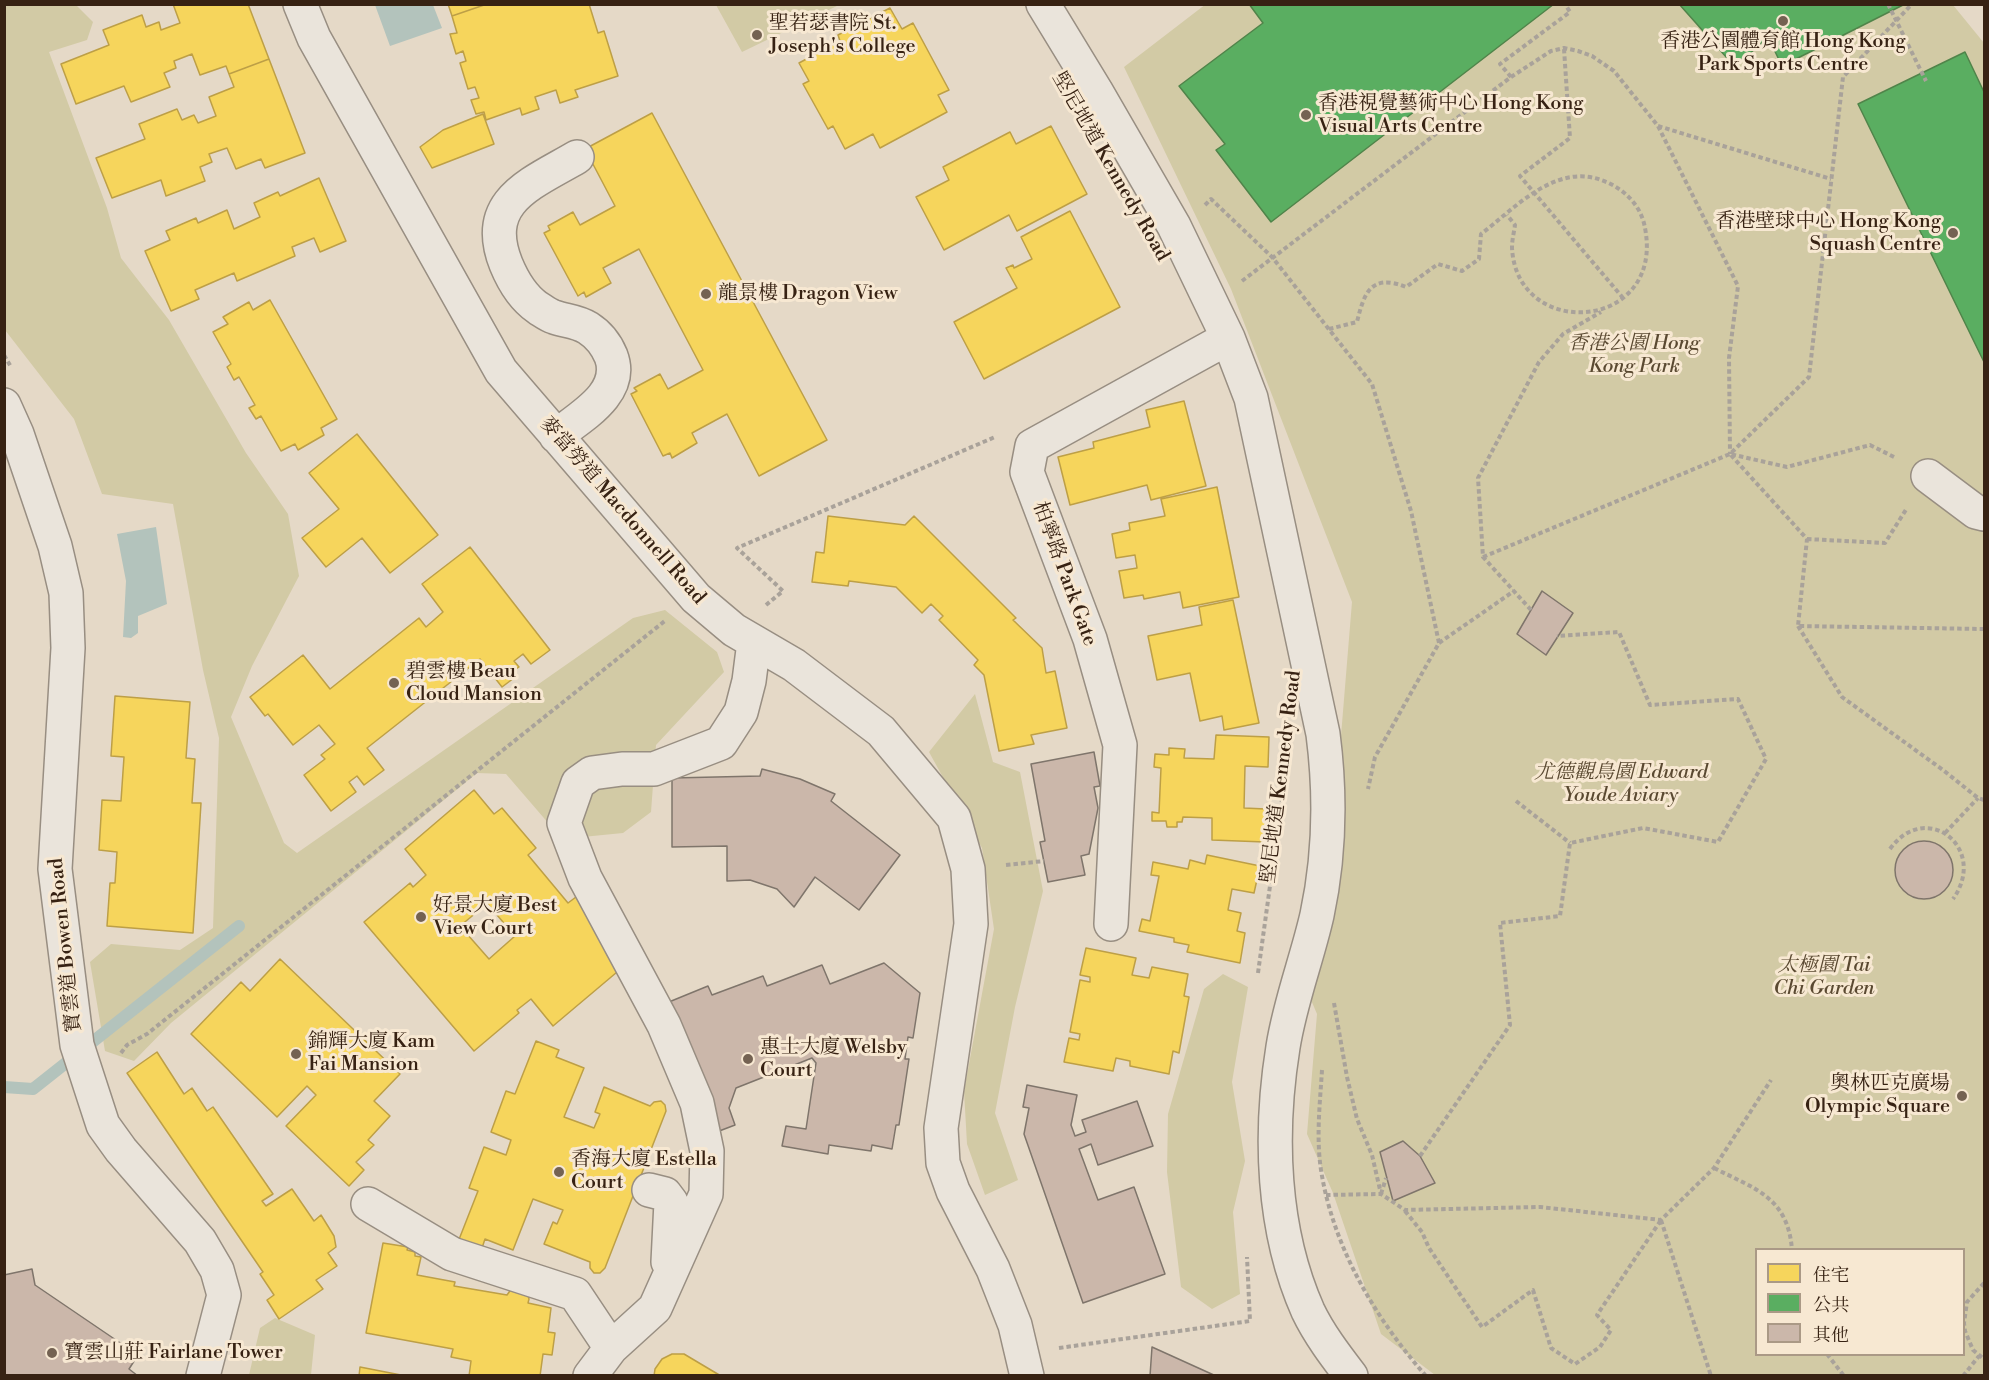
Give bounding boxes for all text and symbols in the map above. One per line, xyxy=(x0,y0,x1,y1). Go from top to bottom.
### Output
place label: 聖若瑟書院 St. Joseph's College xyxy=(769,12,916,59)
marker: 香港公園體育館 Hong Kong Park Sports Centre xyxy=(1776,14,1790,28)
marker: 聖若瑟書院 St. Joseph's College xyxy=(750,28,764,42)
place label: 香港公園體育館 Hong Kong Park Sports Centre xyxy=(1660,30,1906,77)
street label: 堅尼地道 Kennedy Road xyxy=(1046,68,1174,266)
place label: 香港視覺藝術中心 Hong Kong Visual Arts Centre xyxy=(1318,92,1584,139)
marker: 香港視覺藝術中心 Hong Kong Visual Arts Centre xyxy=(1299,108,1313,122)
place label: 香港壁球中心 Hong Kong Squash Centre xyxy=(1715,210,1941,257)
marker: 香港壁球中心 Hong Kong Squash Centre xyxy=(1946,226,1960,240)
place label: 龍景樓 Dragon View xyxy=(718,282,898,306)
marker: 龍景樓 Dragon View xyxy=(699,287,713,301)
park label: 香港公園 Hong Kong Park xyxy=(1568,332,1700,379)
street label: 麥當勞道 Macdonnell Road xyxy=(534,412,710,610)
street label: 柏寧路 Park Gate xyxy=(1027,499,1101,649)
place label: 碧雲樓 Beau Cloud Mansion xyxy=(406,660,542,707)
street label: 堅尼地道 Kennedy Road xyxy=(1257,669,1307,885)
marker: 碧雲樓 Beau Cloud Mansion xyxy=(387,676,401,690)
park label: 尤德觀鳥園 Edward Youde Aviary xyxy=(1534,761,1708,808)
street label: 寶雲道 Bowen Road xyxy=(45,857,87,1033)
place label: 好景大廈 Best View Court xyxy=(433,894,557,941)
marker: 好景大廈 Best View Court xyxy=(414,910,428,924)
park label: 太極園 Tai Chi Garden xyxy=(1773,954,1875,1001)
place label: 錦輝大廈 Kam Fai Mansion xyxy=(308,1030,435,1077)
place label: 惠士大廈 Welsby Court xyxy=(760,1036,907,1083)
marker: 錦輝大廈 Kam Fai Mansion xyxy=(289,1047,303,1061)
marker: 惠士大廈 Welsby Court xyxy=(741,1052,755,1066)
place label: 奧林匹克廣場 Olympic Square xyxy=(1805,1072,1950,1119)
marker: 奧林匹克廣場 Olympic Square xyxy=(1955,1089,1969,1103)
place label: 香海大廈 Estella Court xyxy=(571,1148,717,1195)
marker: 香海大廈 Estella Court xyxy=(552,1165,566,1179)
legend xyxy=(1755,1248,1965,1356)
text: 住宅 xyxy=(1813,1264,1849,1287)
text: 公共 xyxy=(1813,1294,1849,1317)
text: 其他 xyxy=(1813,1324,1849,1347)
place label: 寶雲山莊 Fairlane Tower xyxy=(64,1341,283,1365)
marker: 寶雲山莊 Fairlane Tower xyxy=(45,1346,59,1360)

